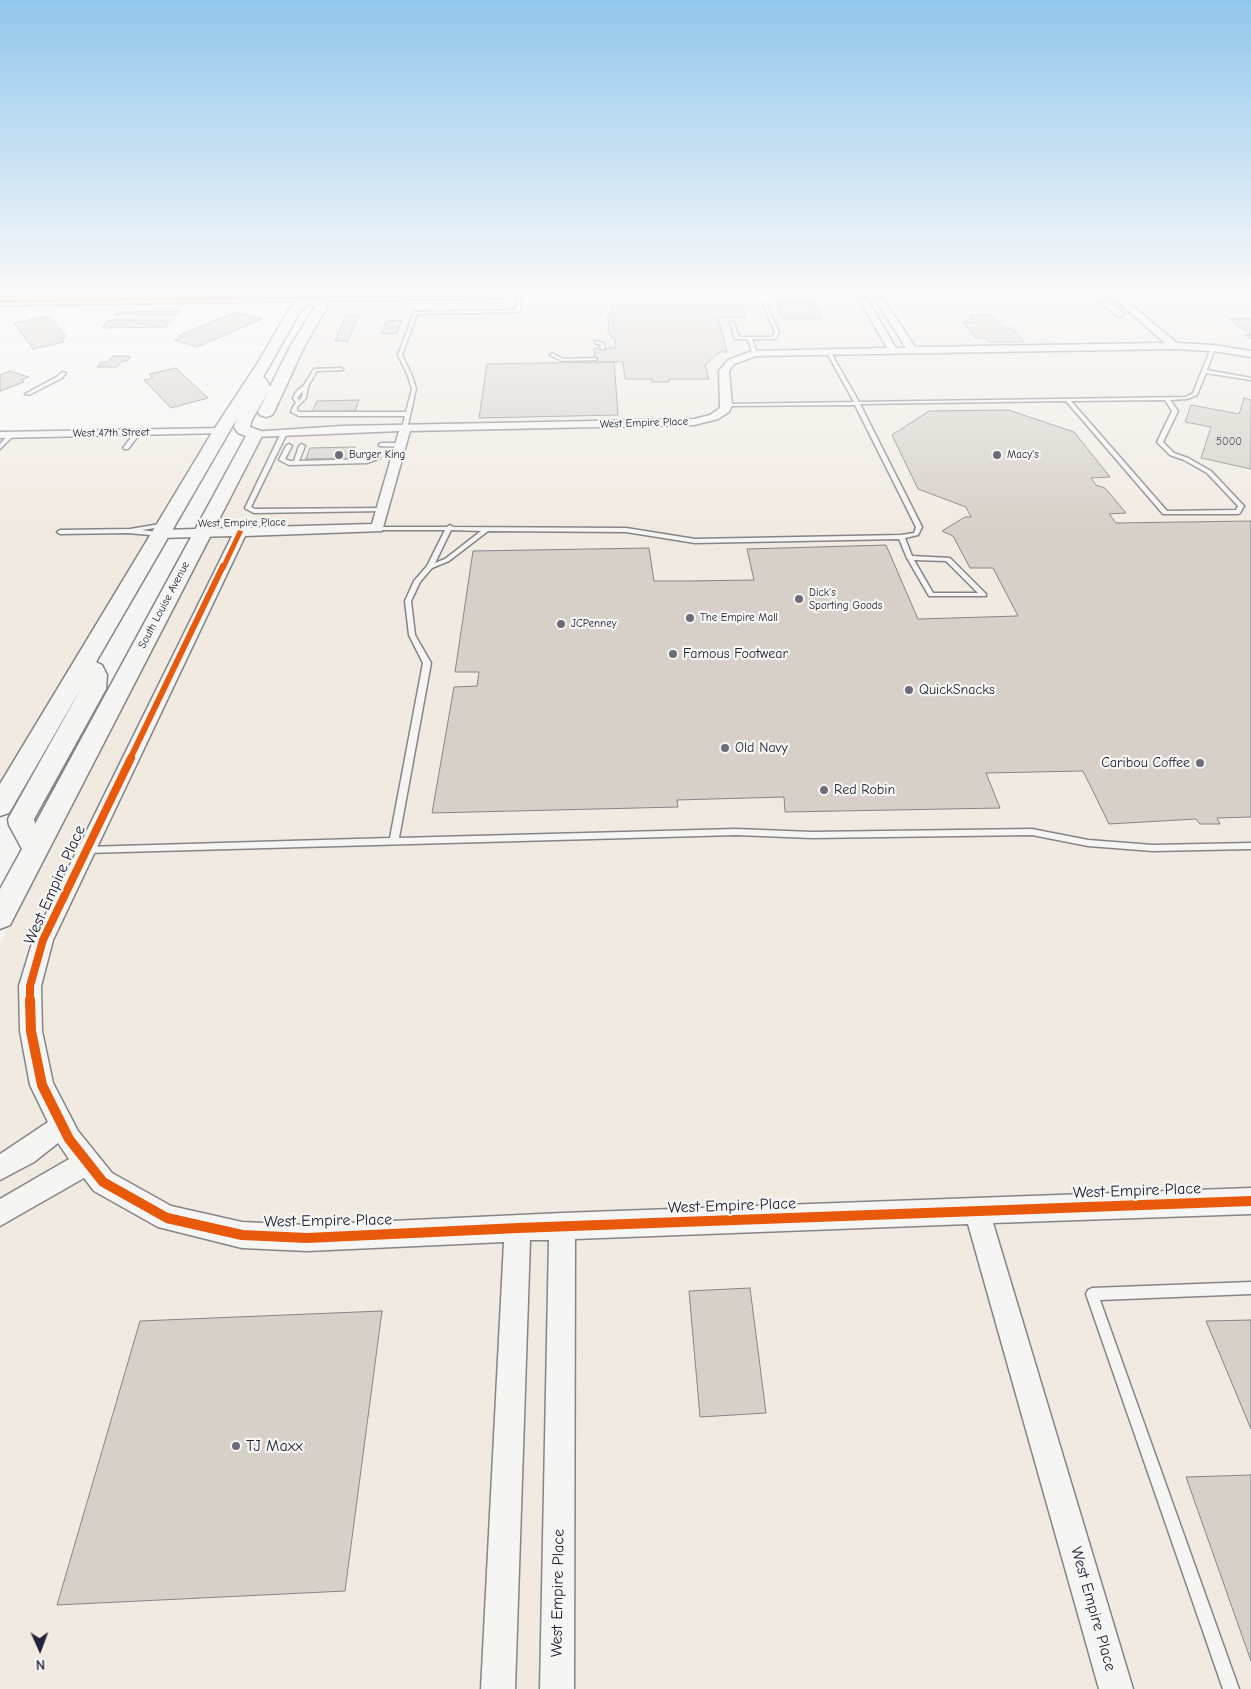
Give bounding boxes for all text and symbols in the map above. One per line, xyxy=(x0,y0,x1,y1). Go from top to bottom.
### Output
street label: West Empire Place xyxy=(600,415,688,431)
street label: West 47th Street xyxy=(73,426,149,440)
house number: 5000 xyxy=(1216,435,1242,449)
place label: Burger King xyxy=(349,448,405,462)
place label: Macy's xyxy=(1007,448,1039,462)
marker: Burger King xyxy=(333,449,345,461)
marker: Macy's xyxy=(991,449,1003,461)
street label: West Empire Place xyxy=(198,516,286,530)
street label: South Louise Avenue xyxy=(135,559,193,651)
place label: Dick's Sporting Goods xyxy=(809,586,882,612)
marker: Dick's Sporting Goods xyxy=(793,593,805,605)
place label: The Empire Mall xyxy=(700,611,778,625)
marker: The Empire Mall xyxy=(684,612,696,624)
place label: JCPenney xyxy=(571,617,617,631)
marker: JCPenney xyxy=(555,618,567,630)
place label: Famous Footwear xyxy=(683,646,788,662)
marker: Famous Footwear xyxy=(667,648,679,660)
place label: QuickSnacks xyxy=(919,682,995,698)
marker: QuickSnacks xyxy=(903,684,915,696)
place label: Old Navy xyxy=(735,740,788,756)
marker: Old Navy xyxy=(719,742,731,754)
place label: Caribou Coffee xyxy=(1101,755,1190,771)
marker: Caribou Coffee xyxy=(1194,757,1206,769)
place label: Red Robin xyxy=(834,782,895,798)
marker: Red Robin xyxy=(818,784,830,796)
street label: West Empire Place xyxy=(20,823,90,947)
street label: West Empire Place xyxy=(1073,1179,1201,1203)
street label: West Empire Place xyxy=(668,1194,796,1218)
street label: West Empire Place xyxy=(264,1210,392,1232)
place label: TJ Maxx xyxy=(246,1436,303,1456)
marker: TJ Maxx xyxy=(230,1440,242,1452)
street label: West Empire Place xyxy=(547,1529,569,1657)
street label: West Empire Place xyxy=(1066,1545,1120,1673)
north arrow xyxy=(15,1624,65,1674)
text: N xyxy=(36,1656,45,1673)

